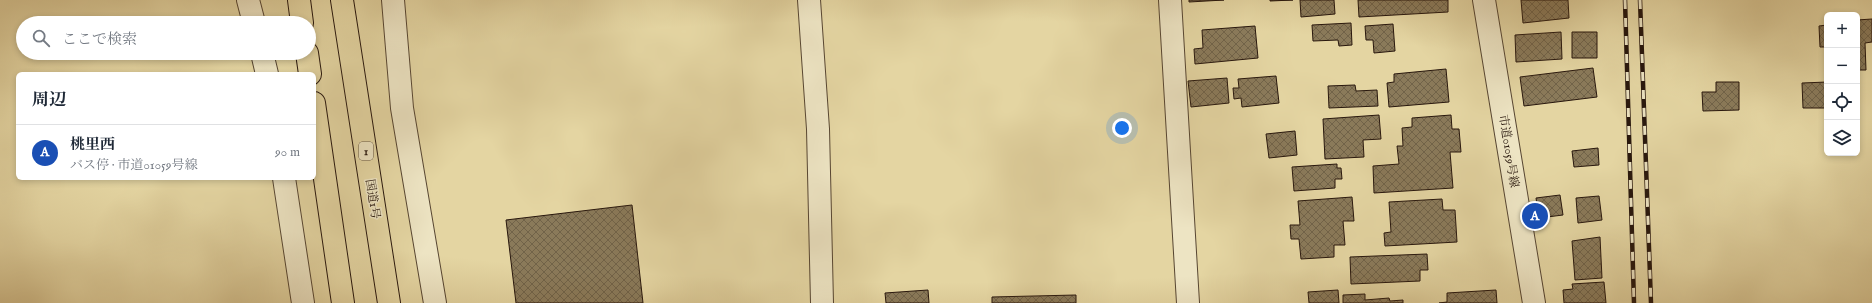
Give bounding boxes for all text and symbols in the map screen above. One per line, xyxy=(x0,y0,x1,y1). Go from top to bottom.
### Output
map controls xyxy=(1824,12,1860,156)
button: + xyxy=(1824,12,1860,48)
search box xyxy=(16,16,316,60)
icon: search xyxy=(30,27,52,49)
text: ここで検索 xyxy=(62,30,137,49)
button: − xyxy=(1824,48,1860,84)
button: locate xyxy=(1824,84,1860,120)
text: 周辺 xyxy=(32,90,66,111)
street label: 市道01059号線 xyxy=(1495,113,1522,189)
your location xyxy=(1112,118,1132,138)
button: layers xyxy=(1824,120,1860,156)
text: 桃里西 xyxy=(70,135,115,154)
road number: 1 xyxy=(359,142,373,160)
text: A xyxy=(41,144,49,161)
text: 90 m xyxy=(275,144,300,161)
text: バス停 · 市道01059号線 xyxy=(70,157,197,174)
street label: 国道1号 xyxy=(362,178,383,220)
pin: A xyxy=(1522,201,1548,231)

